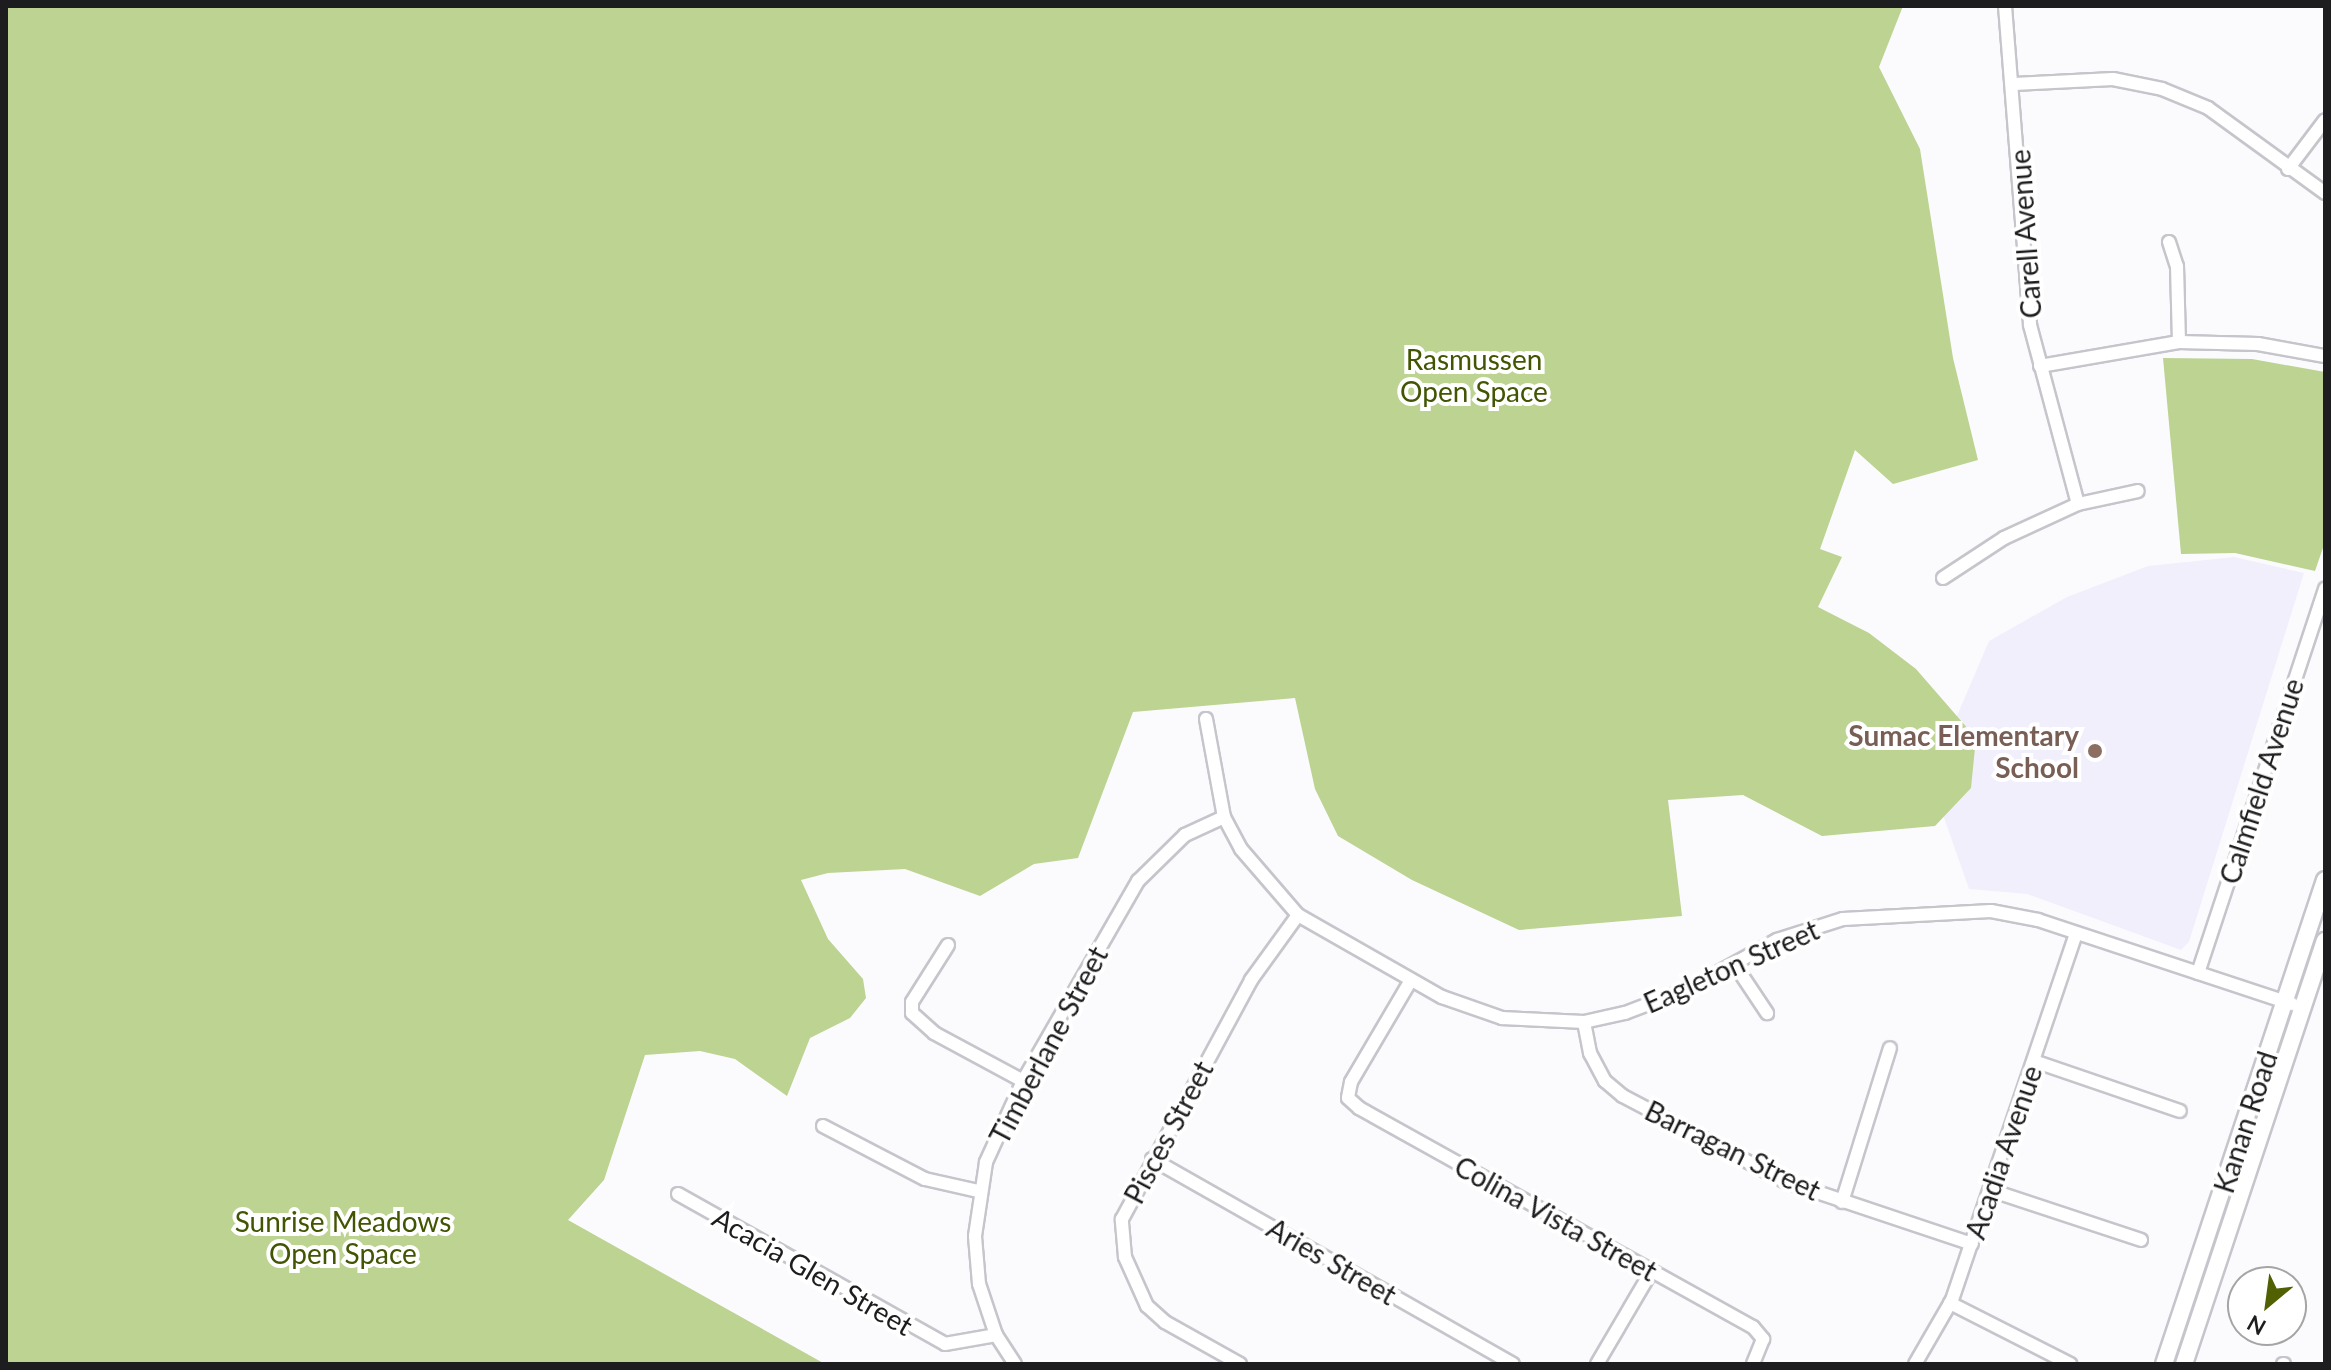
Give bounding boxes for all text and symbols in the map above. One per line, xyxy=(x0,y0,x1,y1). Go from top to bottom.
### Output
street label: Carell Avenue xyxy=(2002,148,2048,320)
park label: Rasmussen Open Space xyxy=(1400,342,1548,408)
street label: Calmfield Avenue xyxy=(2212,674,2310,888)
place label: Sumac Elementary School xyxy=(1848,718,2079,784)
marker: Sumac Elementary School xyxy=(2086,742,2104,760)
street label: Eagleton Street xyxy=(1638,912,1824,1020)
street label: Timberlane Street xyxy=(982,941,1114,1149)
street label: Kanan Road xyxy=(2206,1047,2284,1197)
street label: Pisces Street xyxy=(1116,1055,1220,1209)
street label: Acadia Avenue xyxy=(1957,1060,2049,1244)
street label: Barragan Street xyxy=(1640,1093,1826,1207)
street label: Colina Vista Street xyxy=(1449,1148,1663,1288)
street label: Acacia Glen Street xyxy=(707,1200,919,1342)
park label: Sunrise Meadows Open Space xyxy=(235,1204,451,1270)
street label: Aries Street xyxy=(1261,1211,1403,1311)
north arrow xyxy=(2227,1266,2307,1346)
text: N xyxy=(2242,1310,2270,1342)

